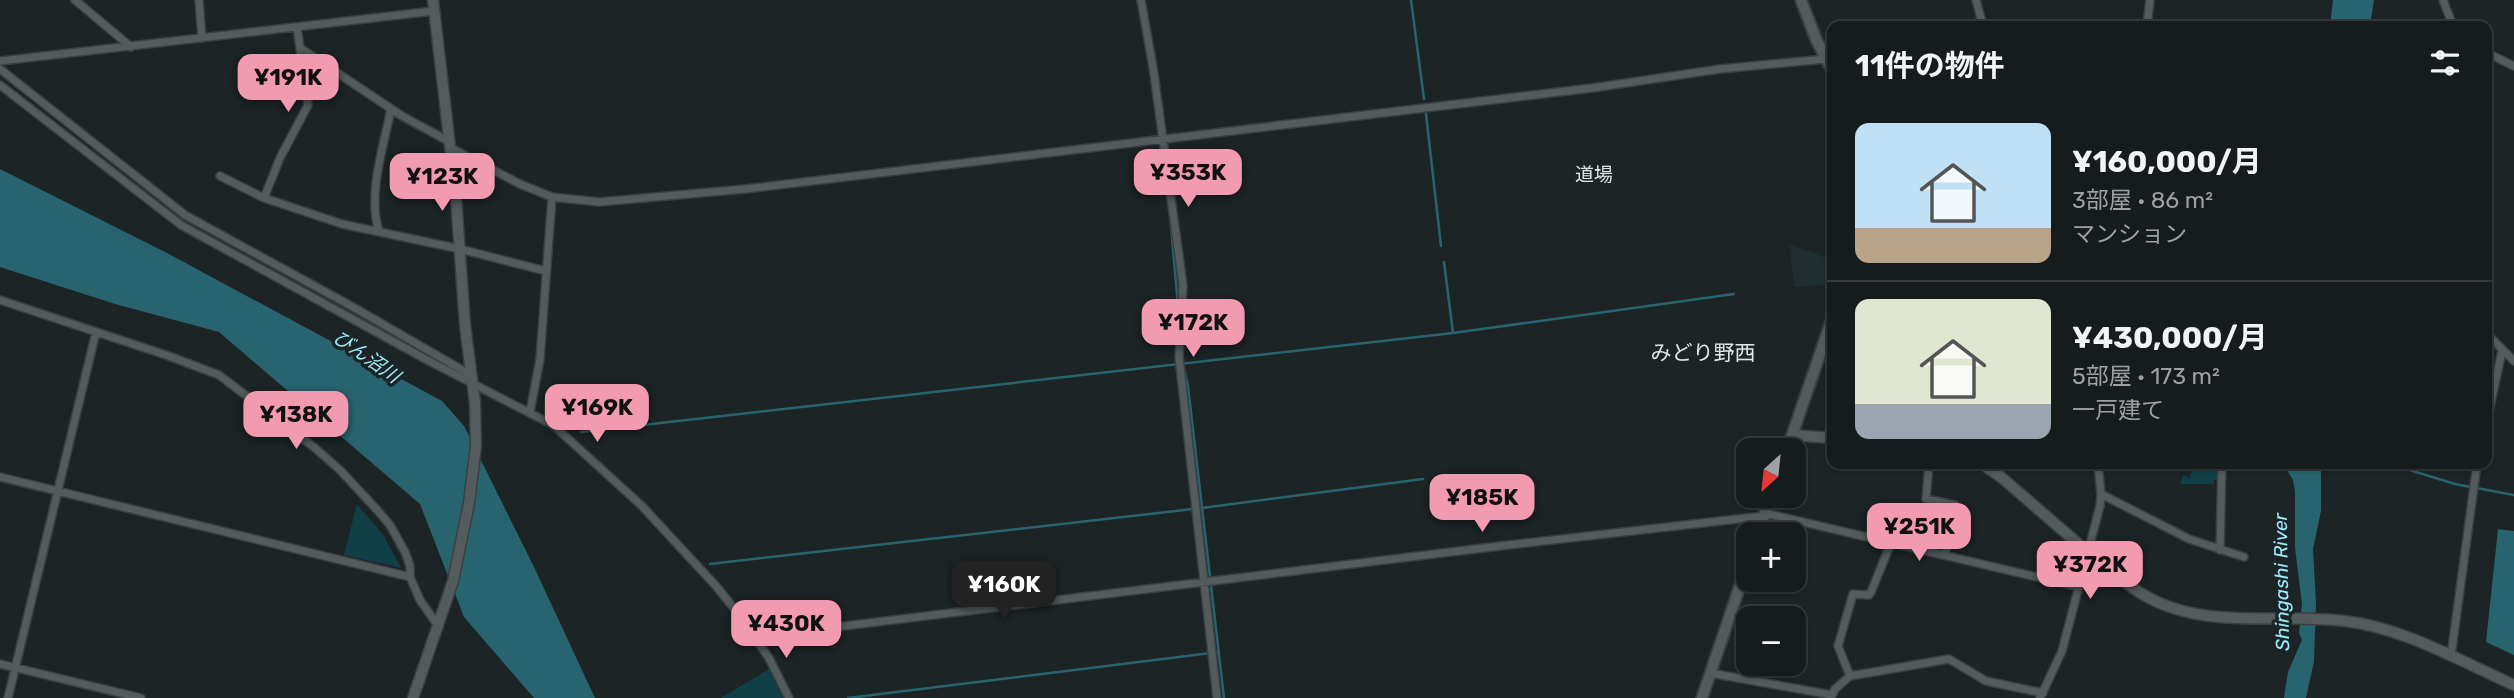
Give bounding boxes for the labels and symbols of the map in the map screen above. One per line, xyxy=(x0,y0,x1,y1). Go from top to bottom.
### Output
pin: ¥191K xyxy=(239,54,337,114)
pin: ¥353K xyxy=(1139,150,1237,209)
pin: ¥123K xyxy=(393,154,491,213)
district label: 道場 xyxy=(1575,163,1613,186)
pin: ¥172K xyxy=(1144,300,1242,359)
water label: びん沼川 xyxy=(329,325,406,389)
district label: みどり野西 xyxy=(1651,340,1756,365)
pin: ¥169K xyxy=(548,384,646,444)
pin: ¥138K xyxy=(247,392,345,451)
north arrow xyxy=(1736,438,1806,508)
pin: ¥185K xyxy=(1433,475,1531,534)
pin: ¥251K xyxy=(1870,504,1968,563)
water label: Shingashi River xyxy=(2269,512,2294,651)
pin: ¥372K xyxy=(2041,542,2139,601)
pin: ¥160K xyxy=(955,562,1053,621)
pin: ¥430K xyxy=(737,600,835,660)

